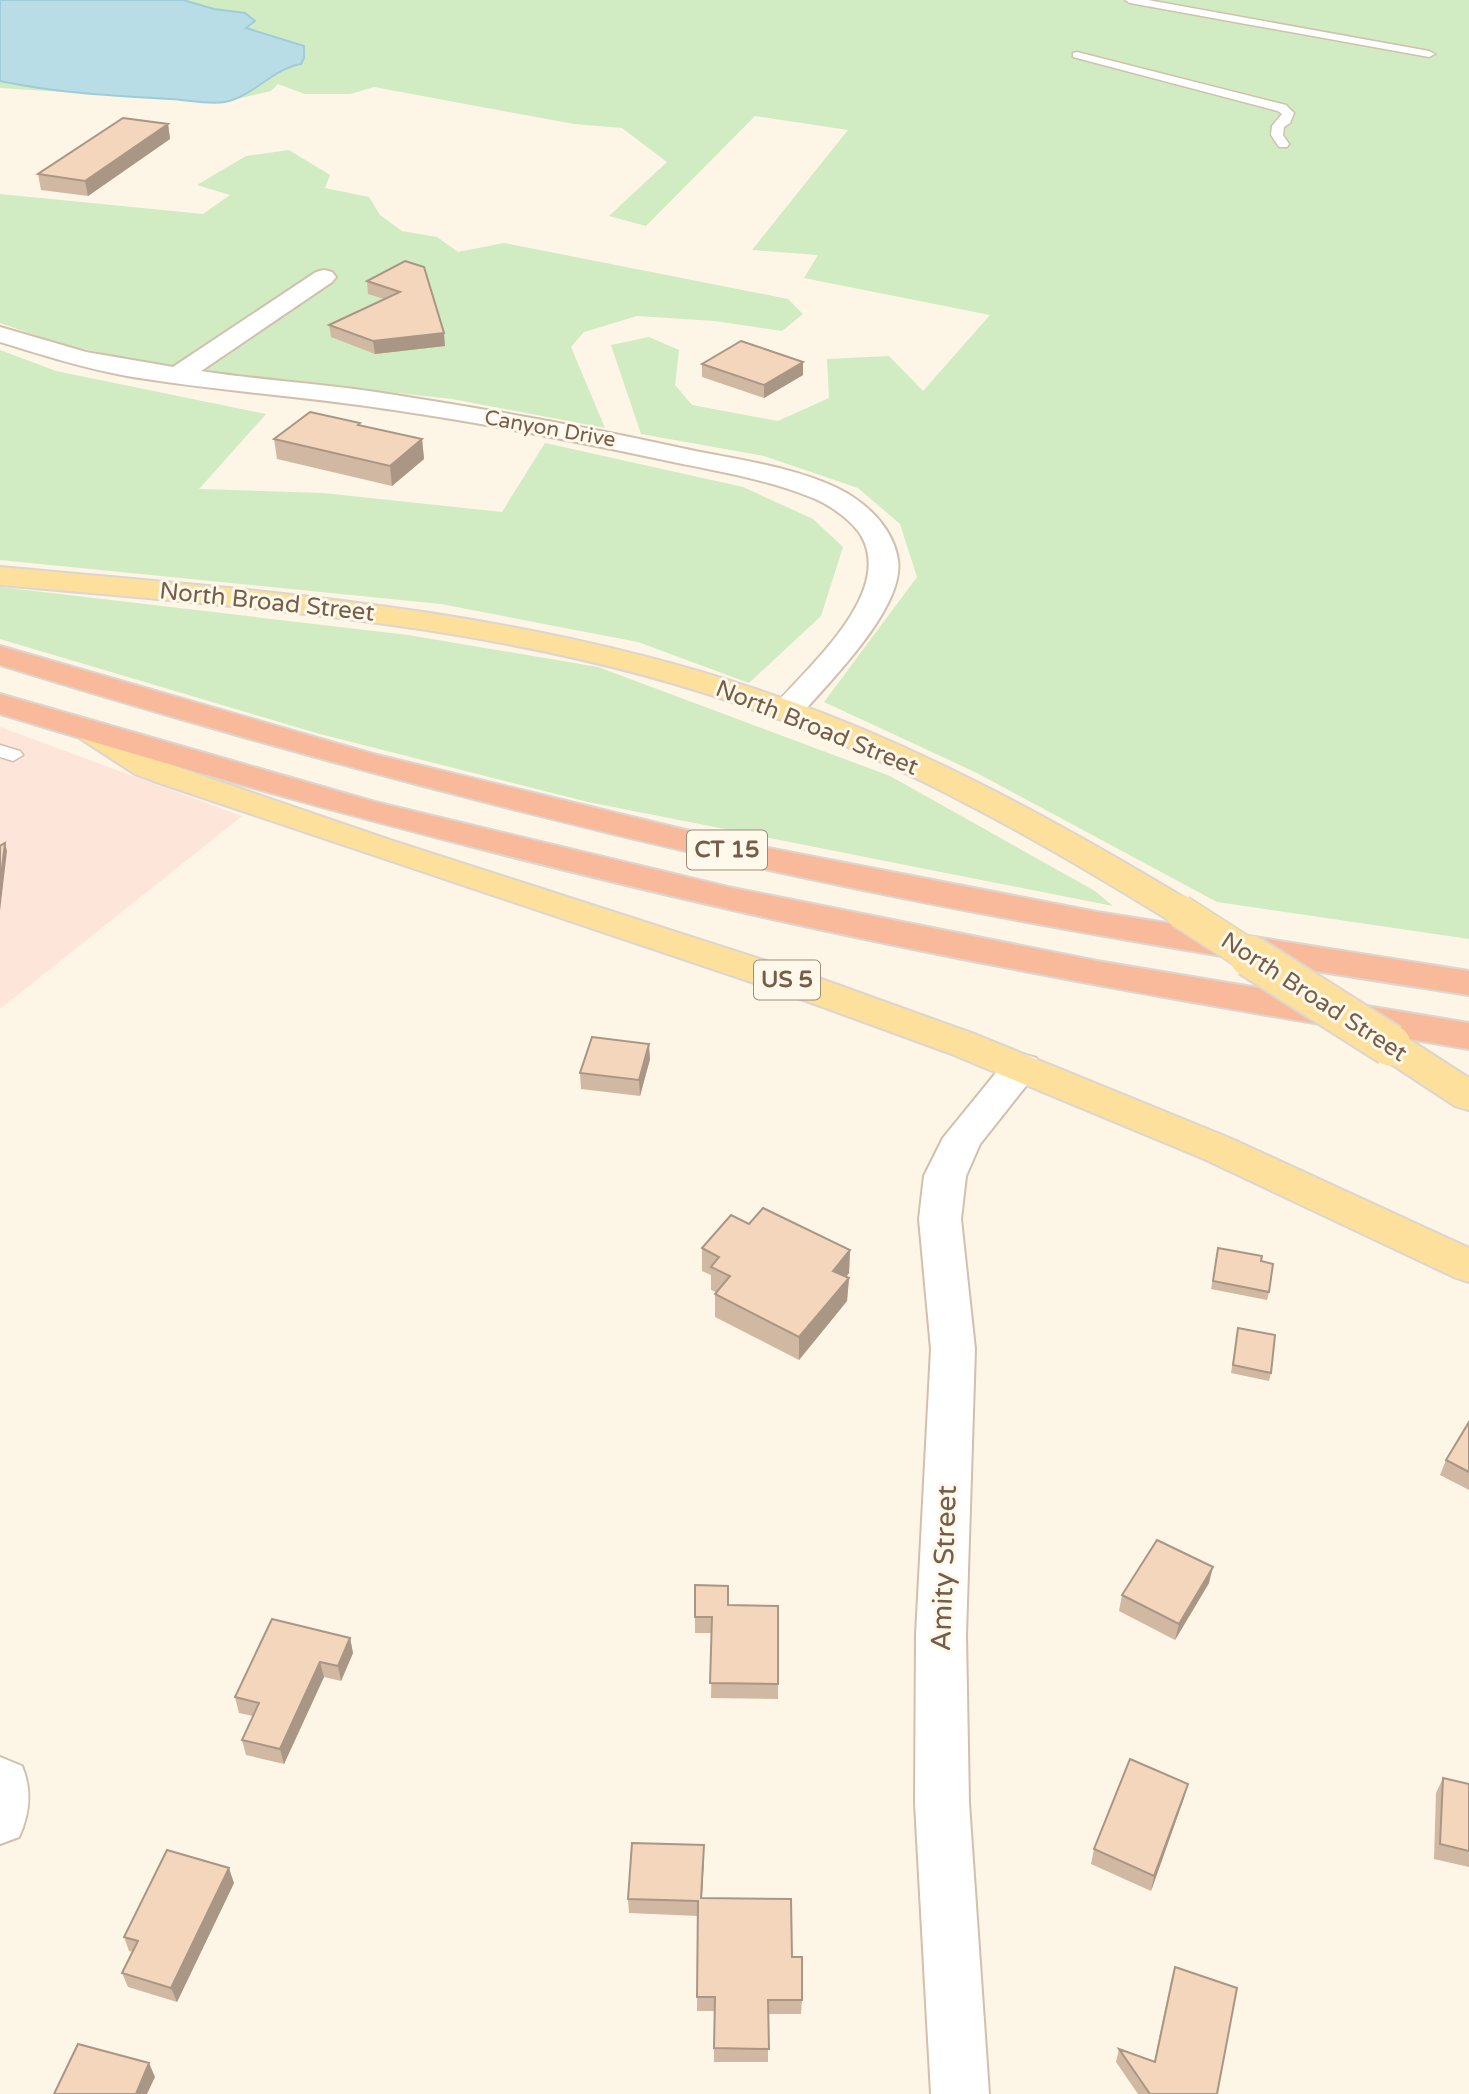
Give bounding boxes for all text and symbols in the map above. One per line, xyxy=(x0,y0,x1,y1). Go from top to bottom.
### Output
street label: Canyon Drive xyxy=(482,405,618,453)
street label: North Broad Street xyxy=(158,576,376,628)
street label: North Broad Street xyxy=(711,674,923,782)
road number: CT 15 xyxy=(687,830,767,870)
street label: North Broad Street xyxy=(1215,926,1413,1068)
road number: US 5 xyxy=(754,960,820,1000)
street label: Amity Street xyxy=(924,1484,964,1652)

